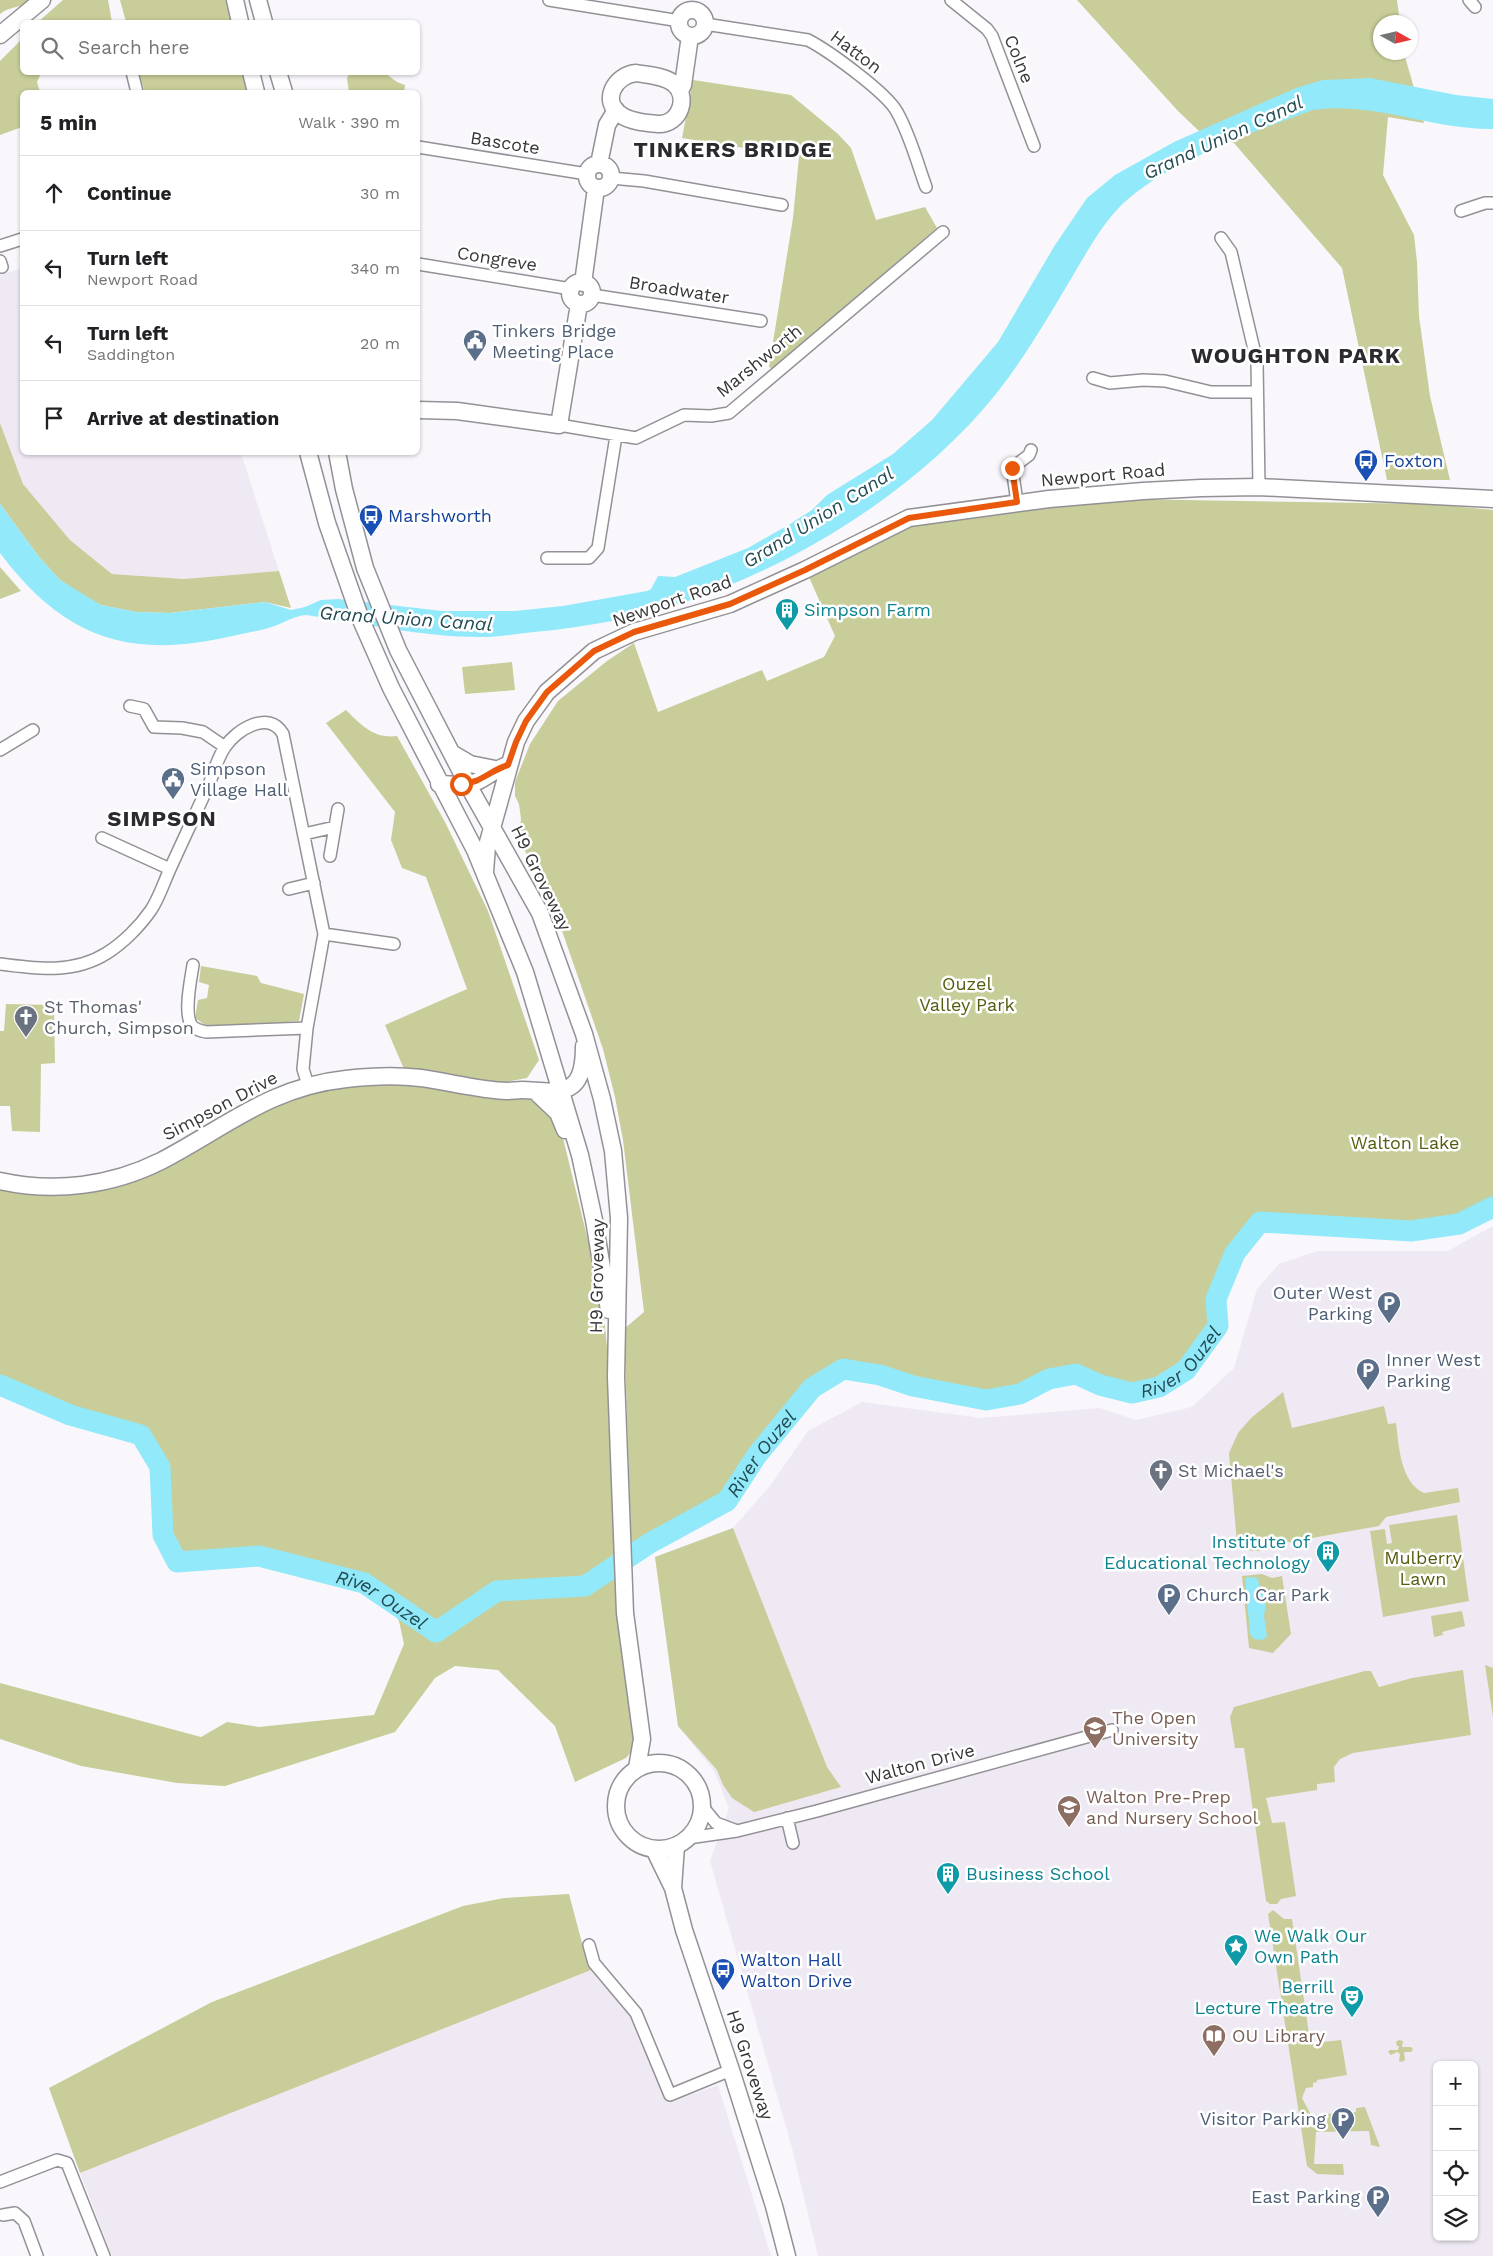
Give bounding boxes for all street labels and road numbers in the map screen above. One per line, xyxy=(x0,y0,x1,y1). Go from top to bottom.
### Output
street label: Hatton xyxy=(826,26,886,78)
street label: Colne xyxy=(1000,32,1039,86)
street label: Bascote xyxy=(469,127,541,158)
street label: Congreve xyxy=(456,242,539,275)
street label: Broadwater xyxy=(628,271,731,308)
street label: Marshworth xyxy=(712,320,806,401)
street label: Newport Road xyxy=(1040,459,1166,490)
street label: Newport Road xyxy=(609,570,734,631)
street label: H9 Groveway xyxy=(507,822,576,935)
street label: Simpson Drive xyxy=(159,1066,281,1145)
street label: H9 Groveway xyxy=(585,1218,608,1334)
street label: Walton Drive xyxy=(863,1739,977,1788)
street label: H9 Groveway xyxy=(723,2007,778,2123)

